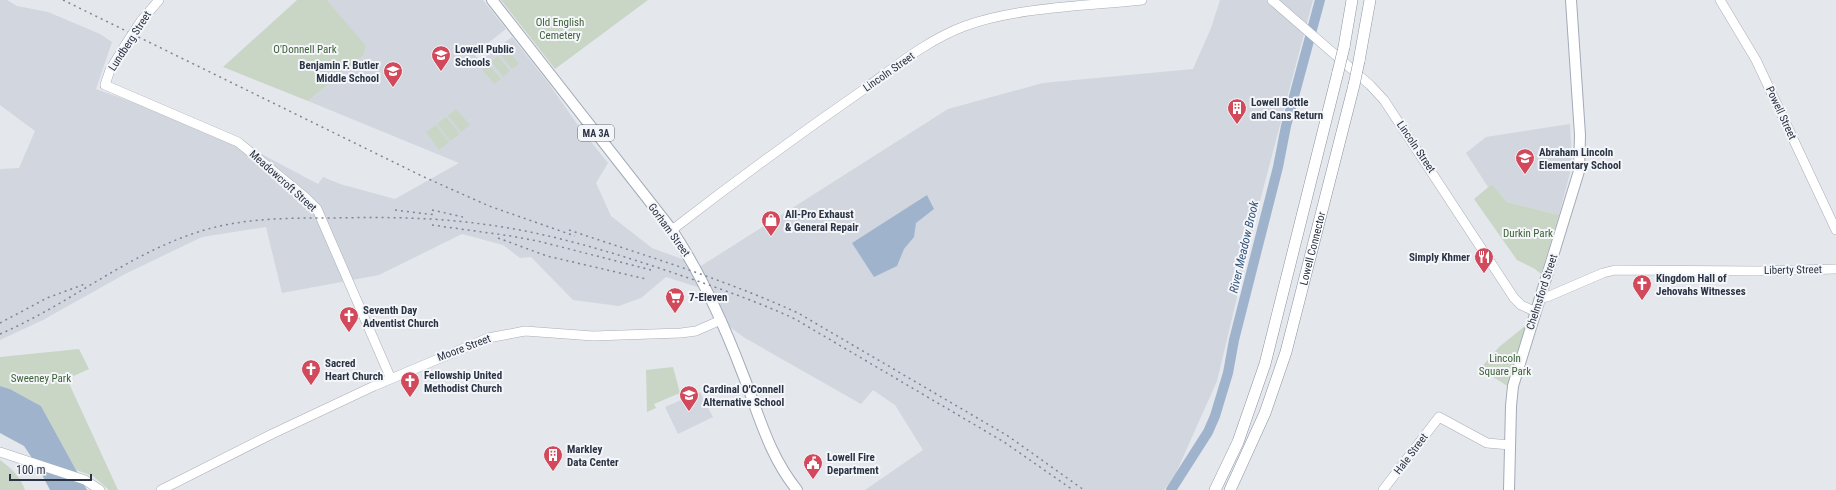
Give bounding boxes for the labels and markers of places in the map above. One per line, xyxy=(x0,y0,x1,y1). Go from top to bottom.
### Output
place label: Lowell Public Schools xyxy=(455,43,514,69)
school or university icon: Lowell Public Schools xyxy=(430,44,452,72)
place label: Benjamin F. Butler Middle School xyxy=(299,59,379,85)
school or university icon: Benjamin F. Butler Middle School xyxy=(382,60,404,88)
place label: Lowell Bottle and Cans Return xyxy=(1251,96,1323,122)
building icon: Lowell Bottle and Cans Return xyxy=(1226,97,1248,125)
place label: Abraham Lincoln Elementary School xyxy=(1539,146,1621,172)
school or university icon: Abraham Lincoln Elementary School xyxy=(1514,147,1536,175)
place label: All-Pro Exhaust & General Repair xyxy=(785,208,859,234)
shop icon: All-Pro Exhaust & General Repair xyxy=(760,209,782,237)
restaurant icon: Simply Khmer xyxy=(1473,246,1495,274)
place label: Simply Khmer xyxy=(1409,251,1470,264)
place label: Kingdom Hall of Jehovahs Witnesses xyxy=(1656,272,1746,298)
church icon: Kingdom Hall of Jehovahs Witnesses xyxy=(1631,273,1653,301)
supermarket icon: 7-Eleven xyxy=(664,286,686,314)
place label: 7-Eleven xyxy=(689,291,727,304)
place label: Seventh Day Adventist Church xyxy=(363,304,439,330)
church icon: Seventh Day Adventist Church xyxy=(338,305,360,333)
place label: Sacred Heart Church xyxy=(325,357,383,383)
church icon: Sacred Heart Church xyxy=(300,358,322,386)
place label: Fellowship United Methodist Church xyxy=(424,369,502,395)
church icon: Fellowship United Methodist Church xyxy=(399,370,421,398)
place label: Cardinal O'Connell Alternative School xyxy=(703,383,784,409)
school or university icon: Cardinal O'Connell Alternative School xyxy=(678,384,700,412)
place label: Markley Data Center xyxy=(567,443,619,469)
building icon: Markley Data Center xyxy=(542,444,564,472)
place label: Lowell Fire Department xyxy=(827,451,879,477)
public building icon: Lowell Fire Department xyxy=(802,452,824,480)

